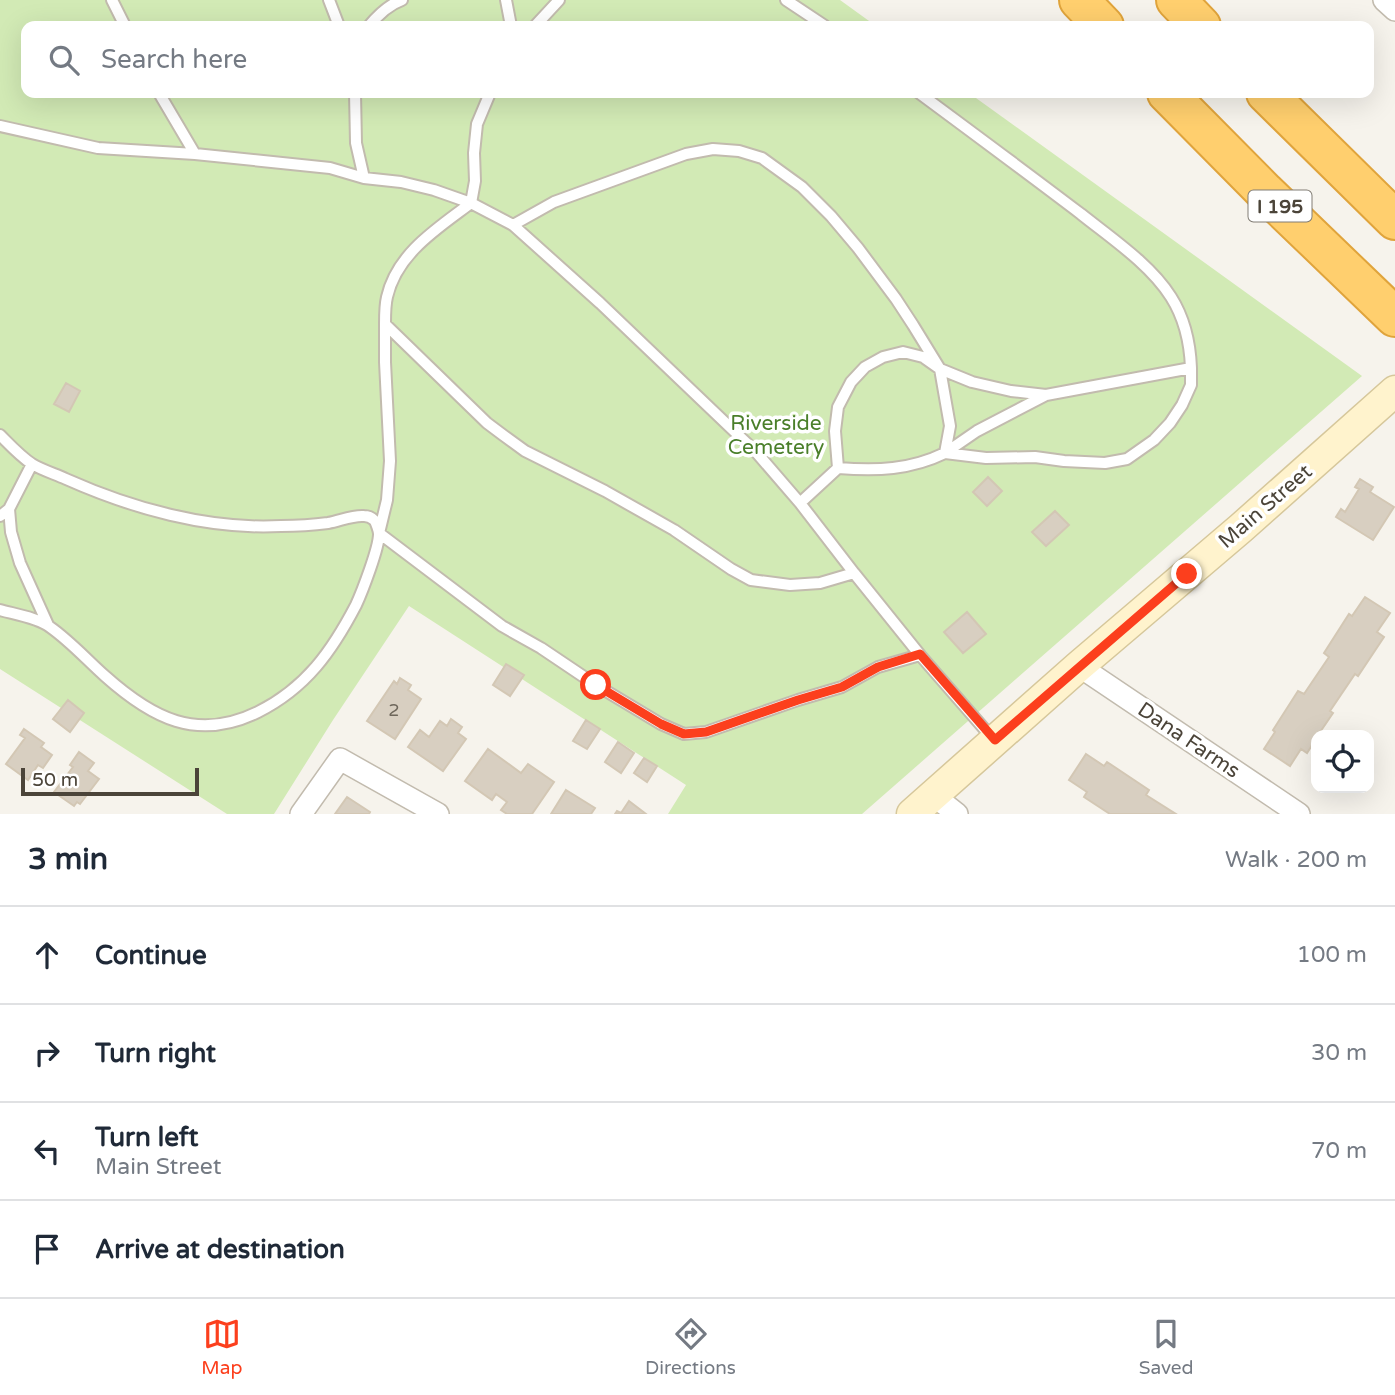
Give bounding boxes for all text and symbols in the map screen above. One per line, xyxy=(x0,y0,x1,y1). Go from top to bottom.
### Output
search box xyxy=(21,21,1374,98)
icon: search xyxy=(45,41,83,79)
text: Search here xyxy=(101,44,247,75)
road number: I 195 xyxy=(1248,190,1312,222)
park label: Riverside Cemetery xyxy=(728,411,824,460)
street label: Main Street xyxy=(1214,459,1317,554)
route end xyxy=(1171,558,1202,589)
route start xyxy=(580,669,611,700)
street label: Dana Farms xyxy=(1133,697,1245,784)
house number: 2 xyxy=(388,699,400,721)
map controls xyxy=(1311,730,1374,793)
button: locate xyxy=(1311,730,1374,793)
scale bar xyxy=(21,765,200,797)
text: 50 m xyxy=(32,769,78,791)
text: 3 min xyxy=(28,841,108,878)
text: Walk · 200 m xyxy=(1225,846,1367,874)
icon: ahead xyxy=(28,936,66,974)
text: Continue xyxy=(95,940,207,971)
text: 100 m xyxy=(1297,941,1367,969)
icon: right xyxy=(28,1034,66,1072)
text: Turn right xyxy=(95,1038,216,1069)
text: 30 m xyxy=(1311,1039,1367,1067)
text: Turn left xyxy=(95,1122,198,1153)
icon: left xyxy=(28,1132,66,1170)
text: 70 m xyxy=(1311,1137,1367,1165)
text: Main Street xyxy=(95,1153,222,1181)
icon: arrive xyxy=(28,1230,66,1268)
text: Arrive at destination xyxy=(95,1234,345,1265)
tab: Map xyxy=(201,1315,242,1379)
tab: Directions xyxy=(645,1315,736,1379)
tab: Saved xyxy=(1139,1315,1194,1379)

